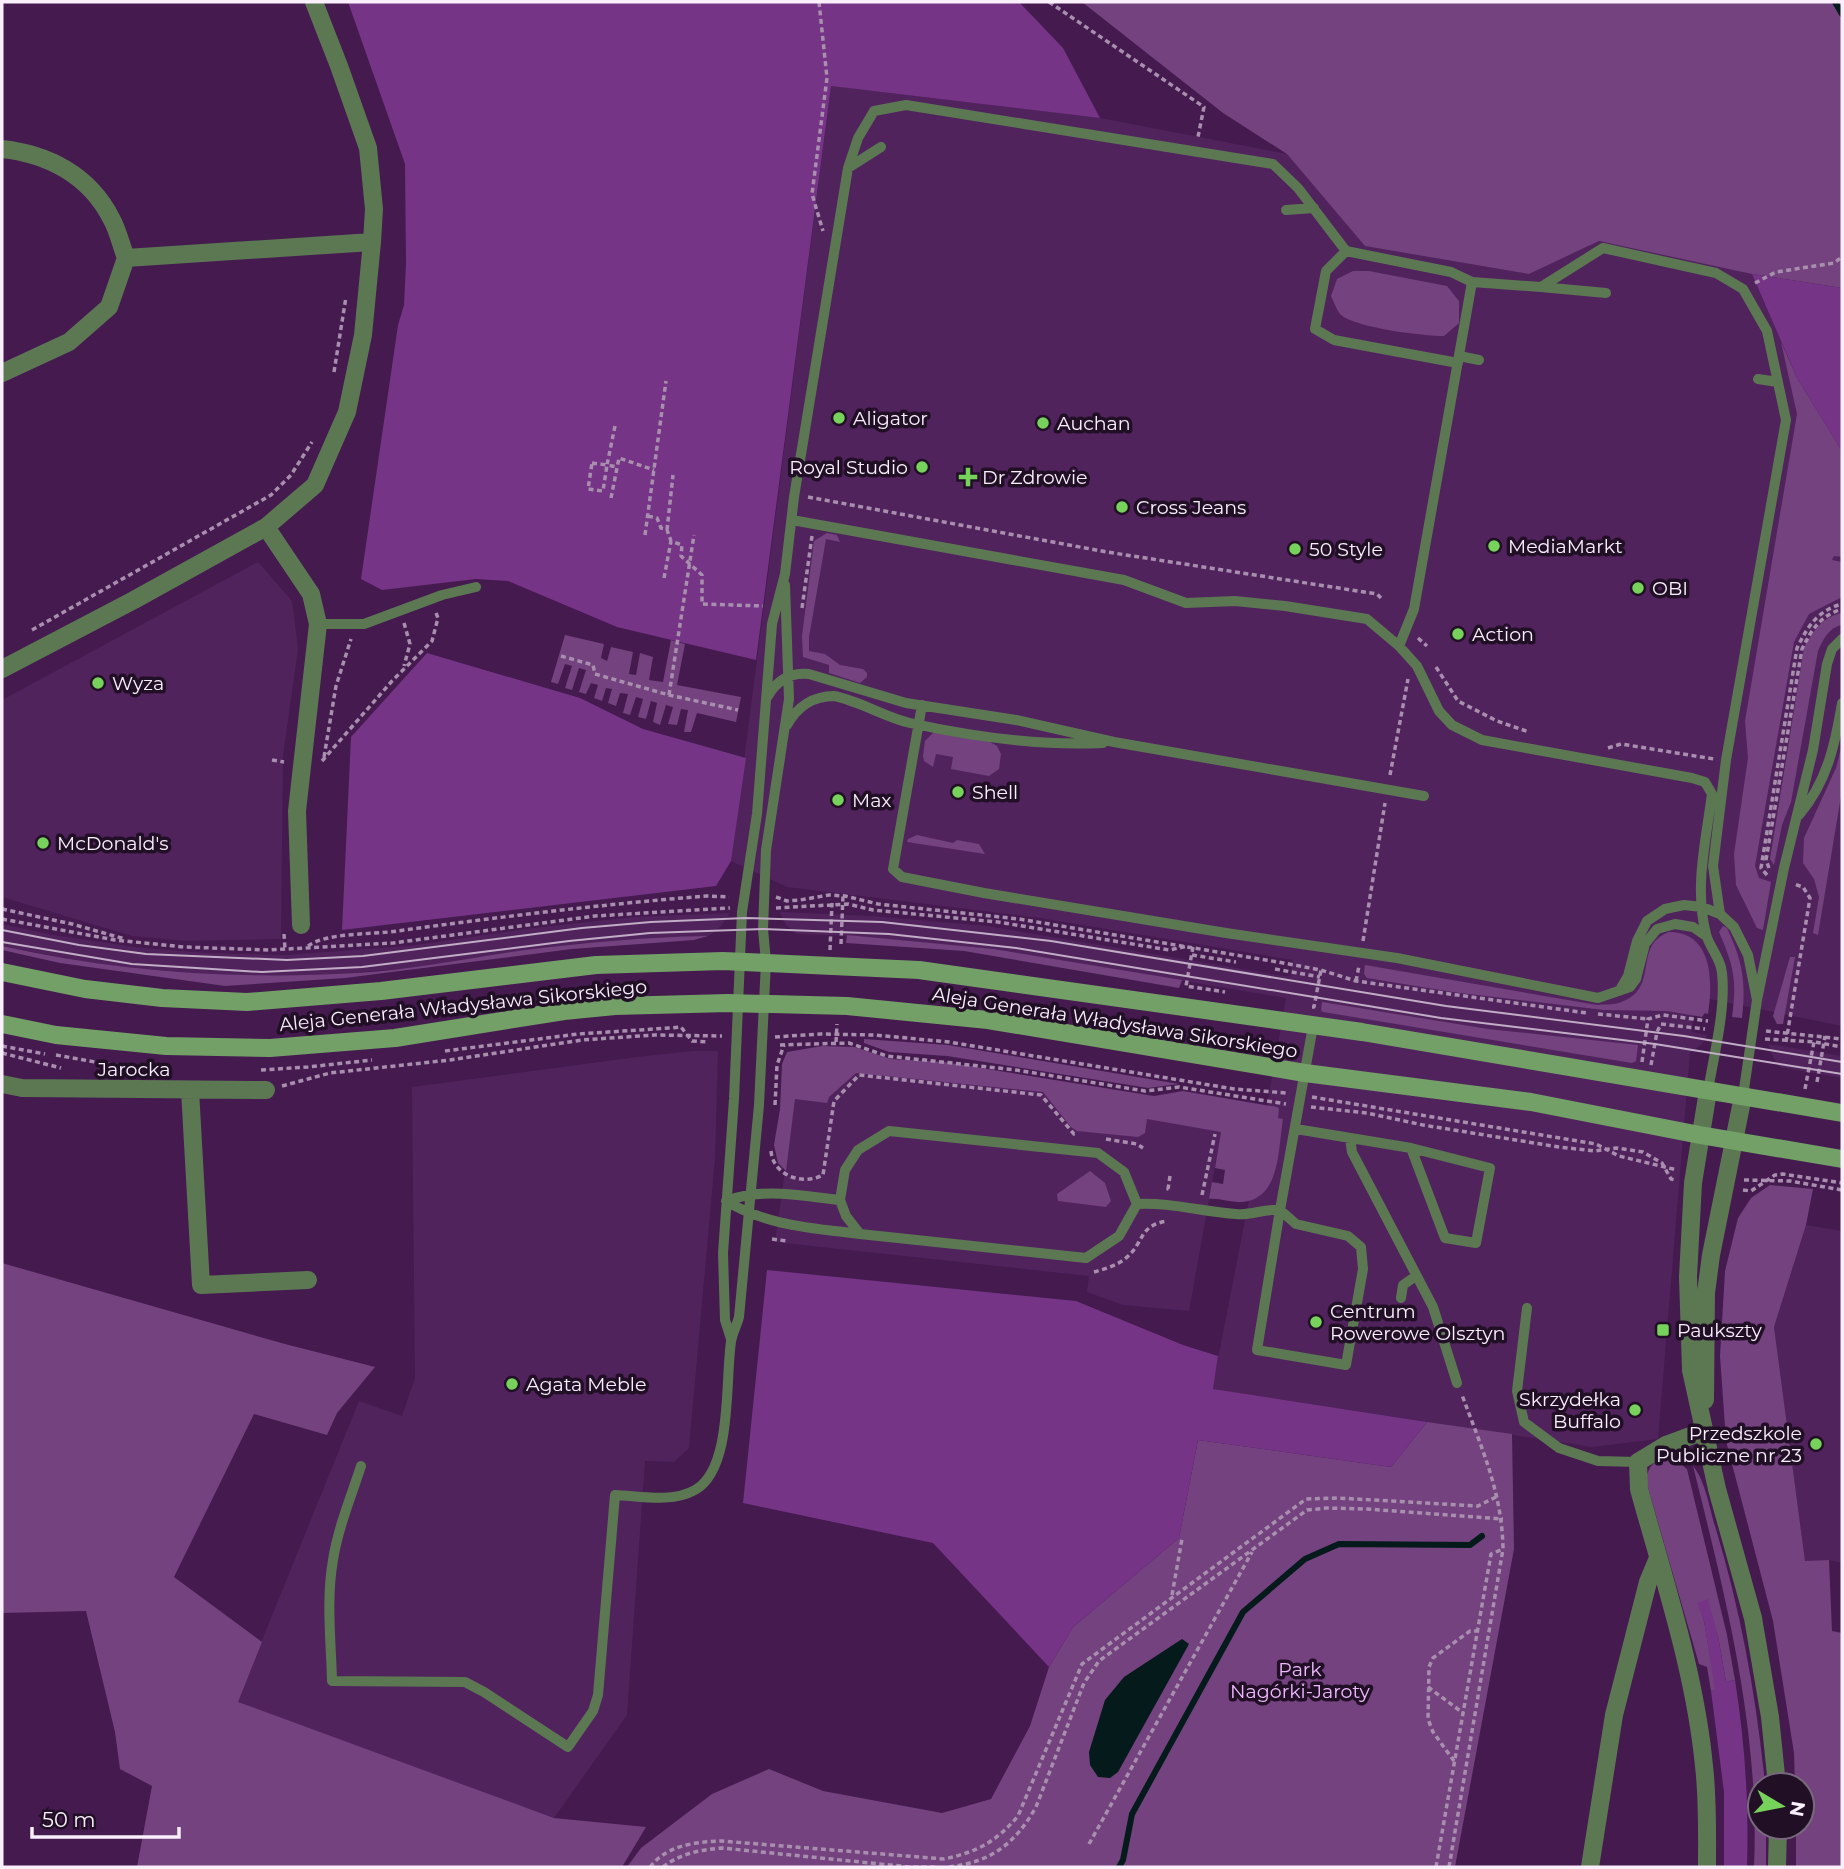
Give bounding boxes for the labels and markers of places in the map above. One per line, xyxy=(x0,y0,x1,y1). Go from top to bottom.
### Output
place label: Aligator xyxy=(853,407,928,430)
marker: Aligator xyxy=(831,410,847,426)
place label: Auchan xyxy=(1057,412,1131,435)
marker: Auchan xyxy=(1035,415,1051,431)
place label: Royal Studio xyxy=(789,456,908,479)
marker: Royal Studio xyxy=(914,459,930,475)
place label: Dr Zdrowie xyxy=(982,466,1088,489)
marker: Dr Zdrowie xyxy=(960,469,976,485)
place label: Cross Jeans xyxy=(1136,496,1246,519)
marker: Cross Jeans xyxy=(1114,499,1130,515)
place label: MediaMarkt xyxy=(1508,535,1623,558)
place label: 50 Style xyxy=(1309,538,1383,561)
marker: MediaMarkt xyxy=(1486,538,1502,554)
marker: 50 Style xyxy=(1287,541,1303,557)
place label: OBI xyxy=(1652,577,1688,600)
marker: OBI xyxy=(1630,580,1646,596)
place label: Action xyxy=(1472,623,1534,646)
marker: Action xyxy=(1450,626,1466,642)
place label: Wyza xyxy=(112,672,164,695)
marker: Wyza xyxy=(90,675,106,691)
place label: Shell xyxy=(972,781,1018,804)
marker: Shell xyxy=(950,784,966,800)
place label: Max xyxy=(852,789,892,812)
marker: Max xyxy=(830,792,846,808)
place label: McDonald's xyxy=(57,832,169,855)
marker: McDonald's xyxy=(35,835,51,851)
place label: Centrum Rowerowe Olsztyn xyxy=(1330,1300,1505,1345)
marker: Centrum Rowerowe Olsztyn xyxy=(1308,1314,1324,1330)
place label: Paukszty xyxy=(1677,1319,1762,1342)
marker: Paukszty xyxy=(1655,1322,1671,1338)
place label: Agata Meble xyxy=(526,1373,646,1396)
marker: Agata Meble xyxy=(504,1376,520,1392)
place label: Skrzydełka Buffalo xyxy=(1519,1388,1621,1433)
marker: Skrzydełka Buffalo xyxy=(1627,1402,1643,1418)
place label: Przedszkole Publiczne nr 23 xyxy=(1656,1422,1802,1467)
marker: Przedszkole Publiczne nr 23 xyxy=(1808,1436,1824,1452)

